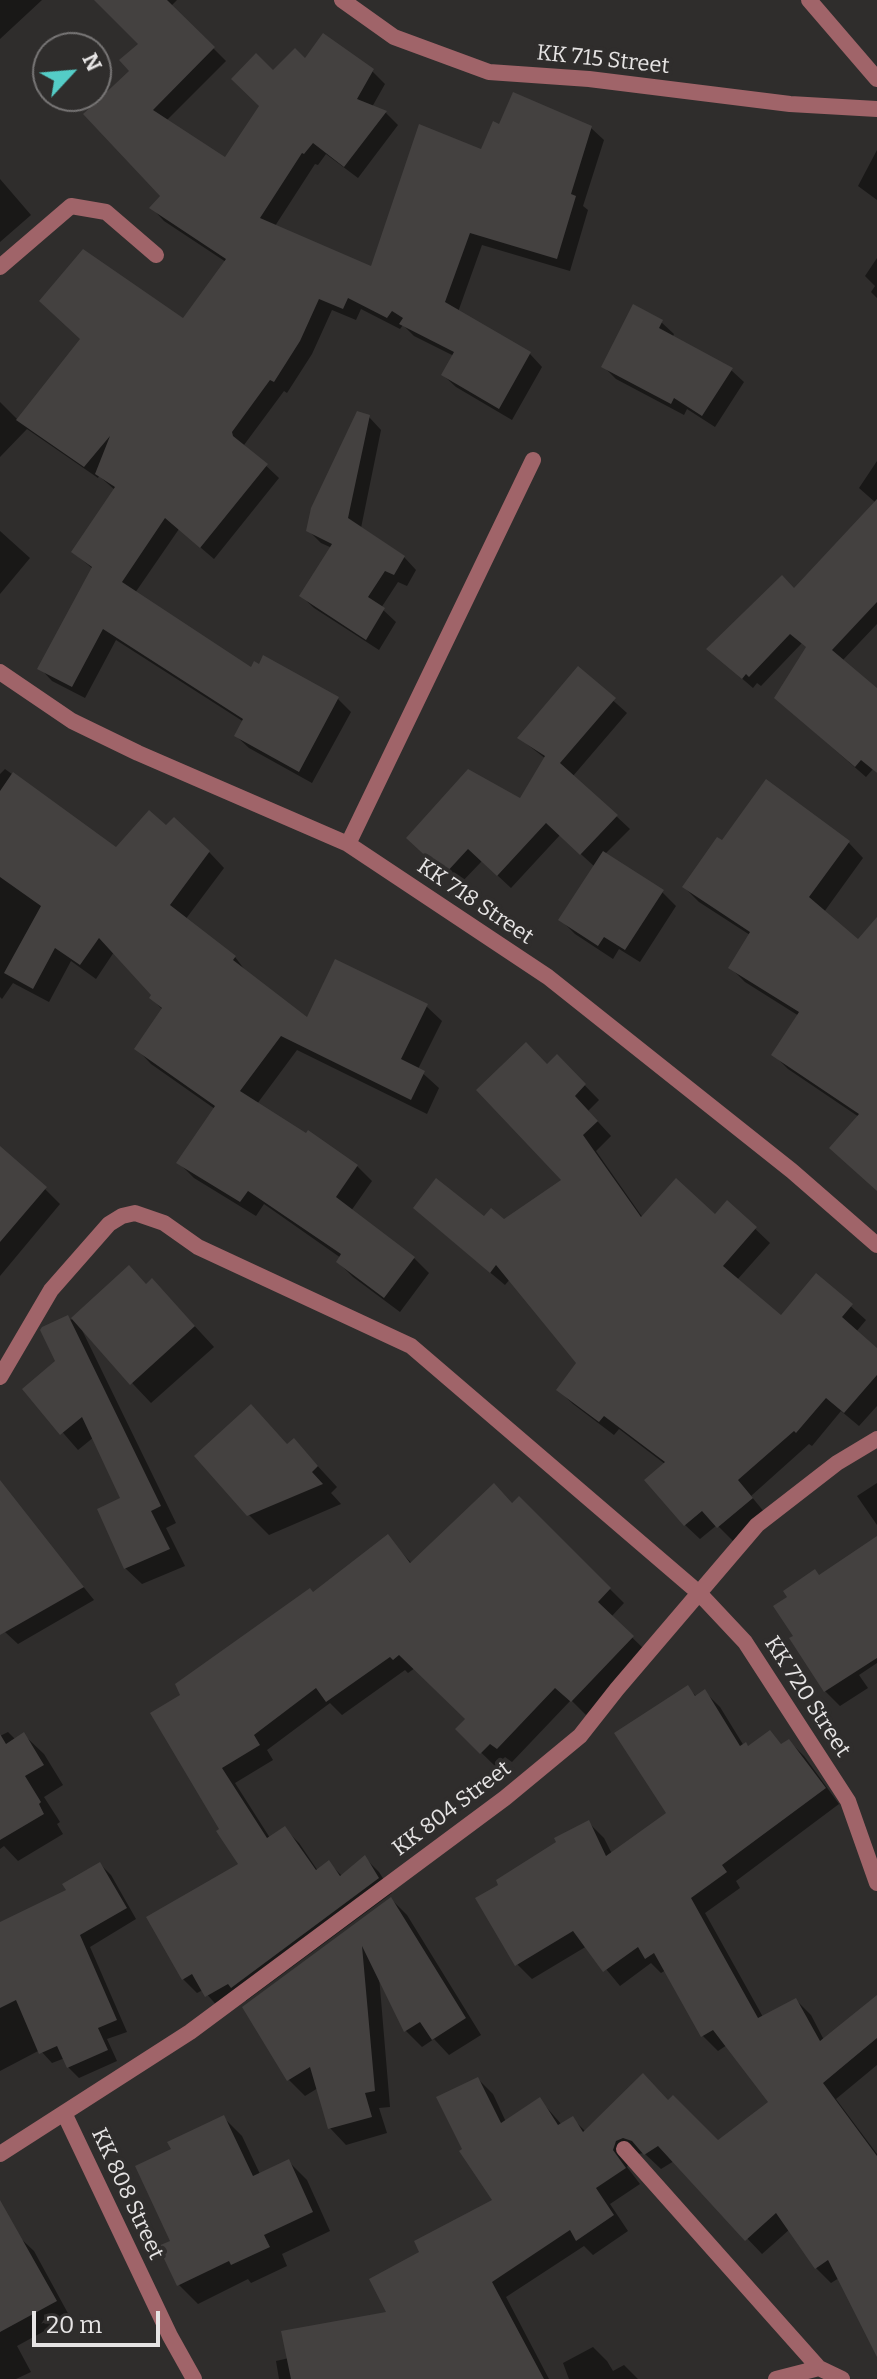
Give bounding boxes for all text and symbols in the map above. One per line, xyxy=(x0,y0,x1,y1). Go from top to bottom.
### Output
north arrow xyxy=(32,32,112,112)
street label: KK 715 Street xyxy=(535,40,671,80)
text: N xyxy=(76,49,108,76)
street label: KK 718 Street xyxy=(412,853,538,951)
street label: KK 720 Street xyxy=(758,1632,856,1762)
street label: KK 804 Street xyxy=(388,1756,516,1862)
street label: KK 808 Street xyxy=(85,2124,169,2264)
scale bar xyxy=(36,2295,164,2345)
text: 20 m xyxy=(46,2311,102,2339)

